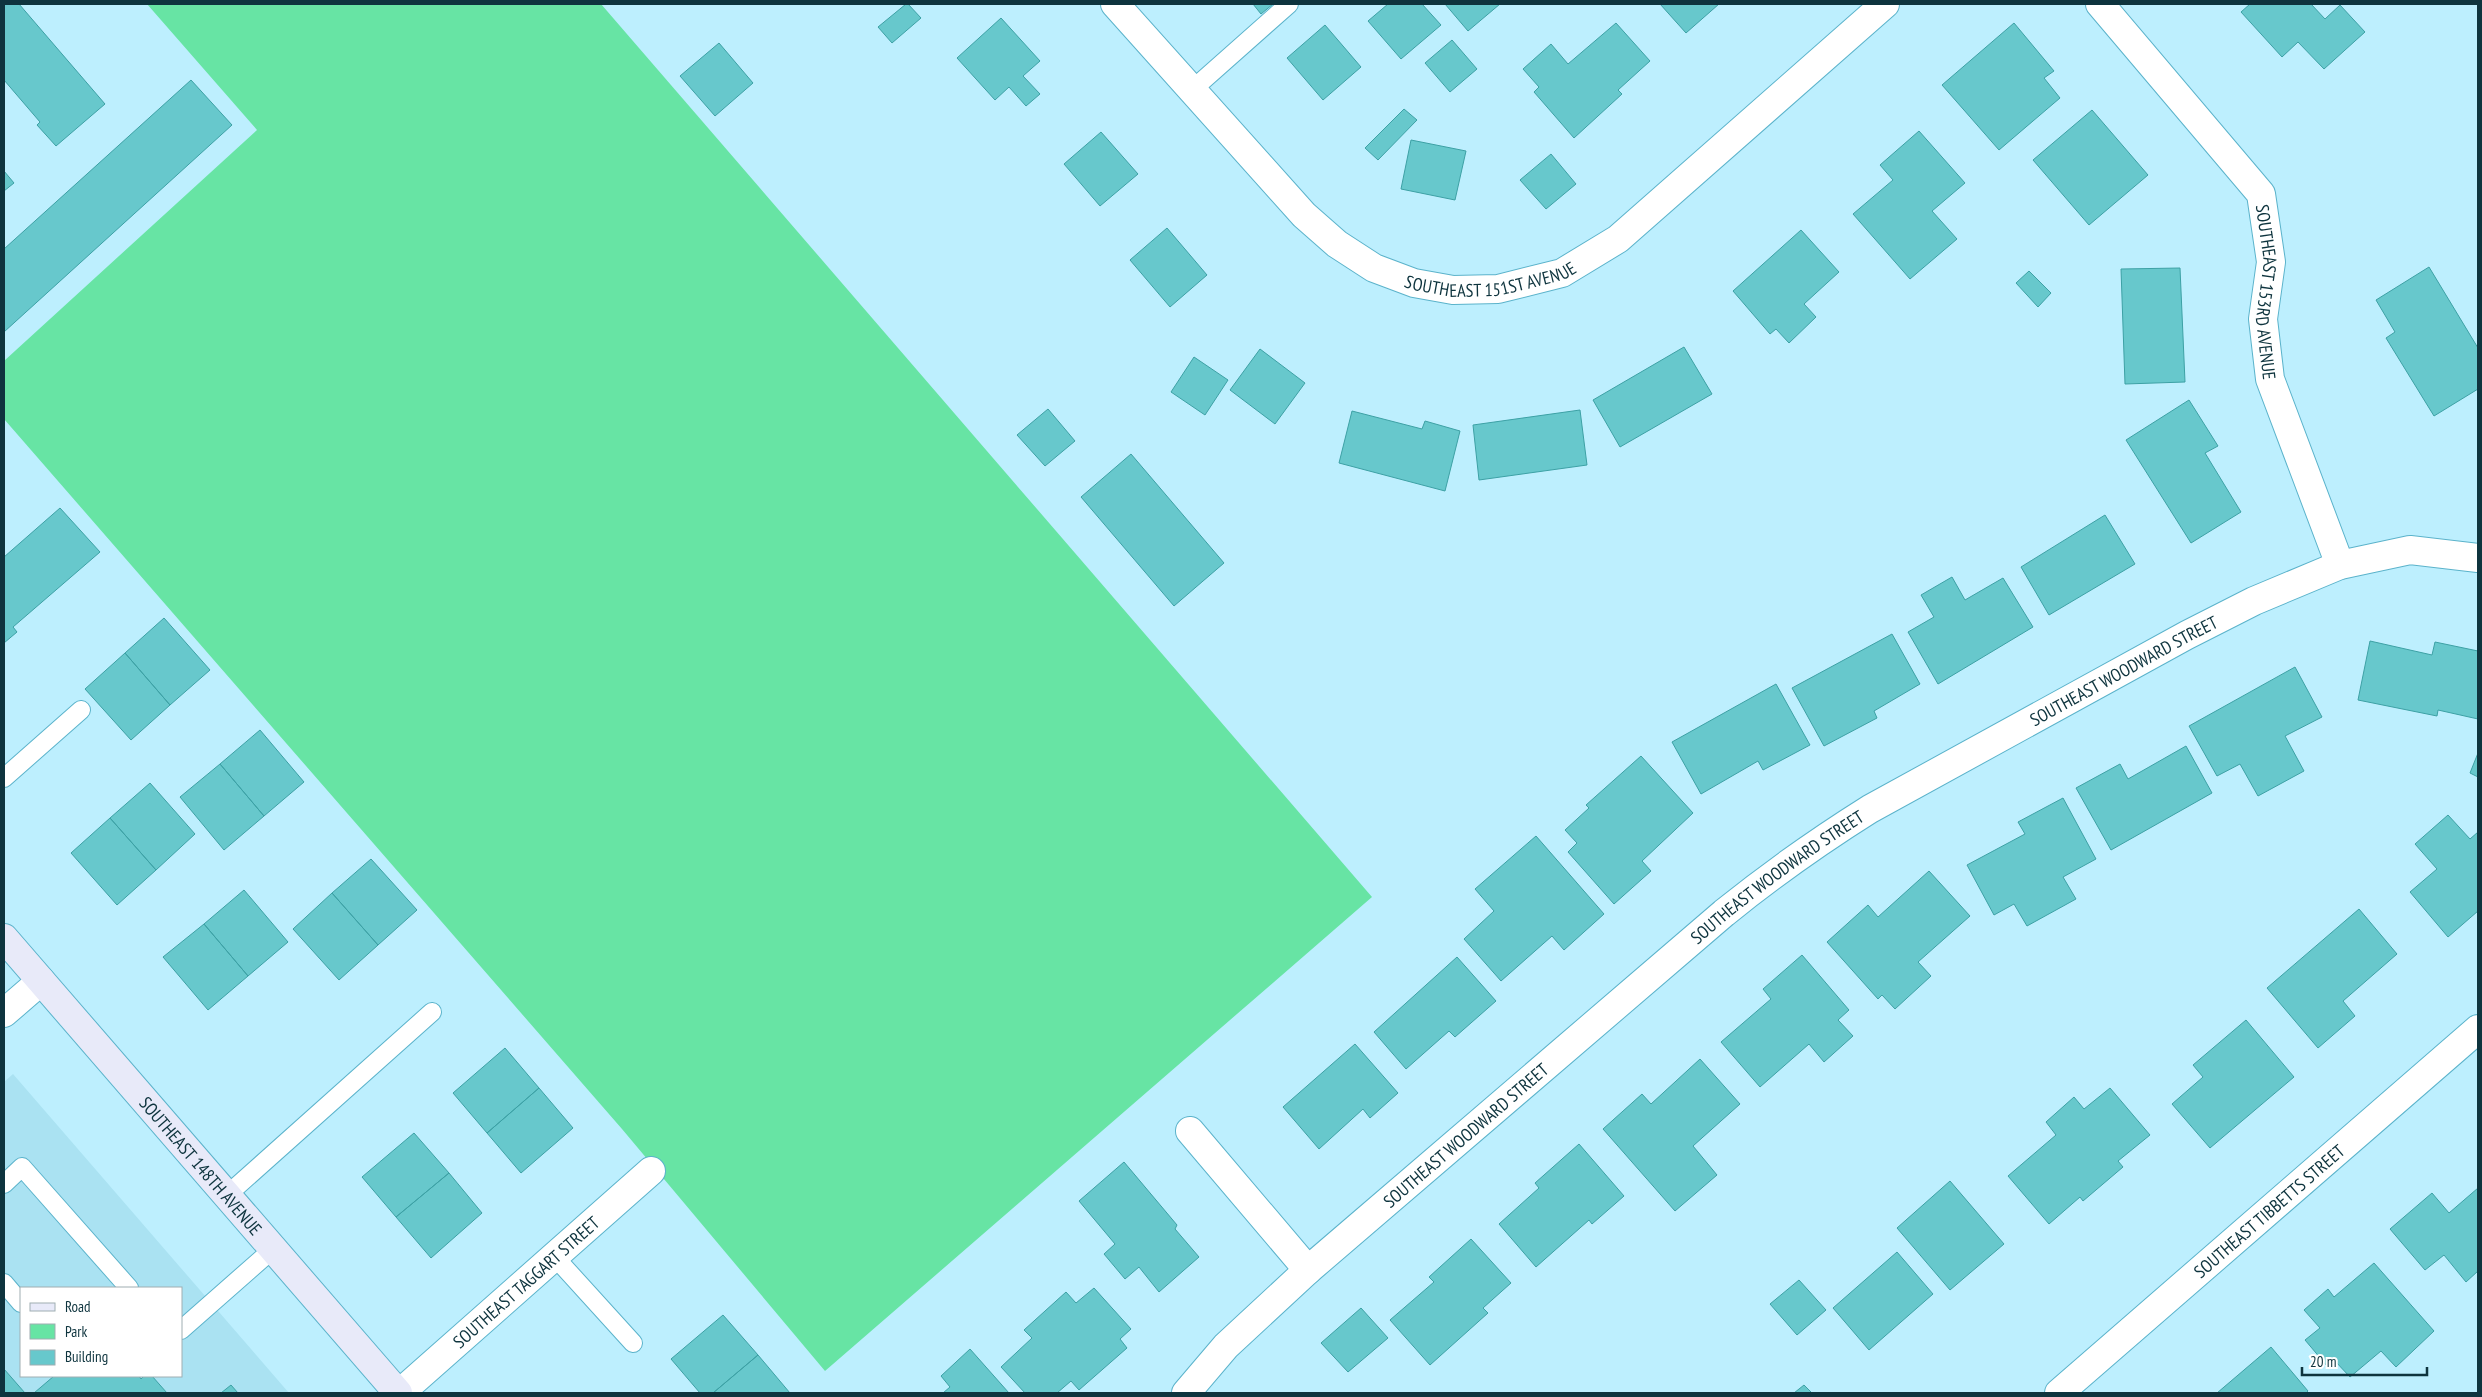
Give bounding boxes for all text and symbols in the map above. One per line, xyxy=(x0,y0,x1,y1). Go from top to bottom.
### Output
street label: SOUTHEAST 153RD AVENUE xyxy=(2251,203,2283,381)
street label: SOUTHEAST 151ST AVENUE xyxy=(1402,256,1580,302)
street label: SOUTHEAST WOODWARD STREET xyxy=(2026,610,2221,731)
street label: SOUTHEAST WOODWARD STREET xyxy=(1685,805,1868,948)
street label: SOUTHEAST WOODWARD STREET xyxy=(1378,1058,1553,1212)
street label: SOUTHEAST 148TH AVENUE xyxy=(135,1091,267,1240)
street label: SOUTHEAST TIBBETTS STREET xyxy=(2189,1139,2349,1282)
street label: SOUTHEAST TAGGART STREET xyxy=(448,1211,604,1353)
legend xyxy=(20,1287,182,1377)
text: Road xyxy=(65,1297,91,1316)
text: Park xyxy=(65,1322,87,1341)
scale bar xyxy=(2302,1344,2427,1376)
text: Building xyxy=(65,1347,108,1366)
text: 20 m xyxy=(2310,1352,2336,1371)

